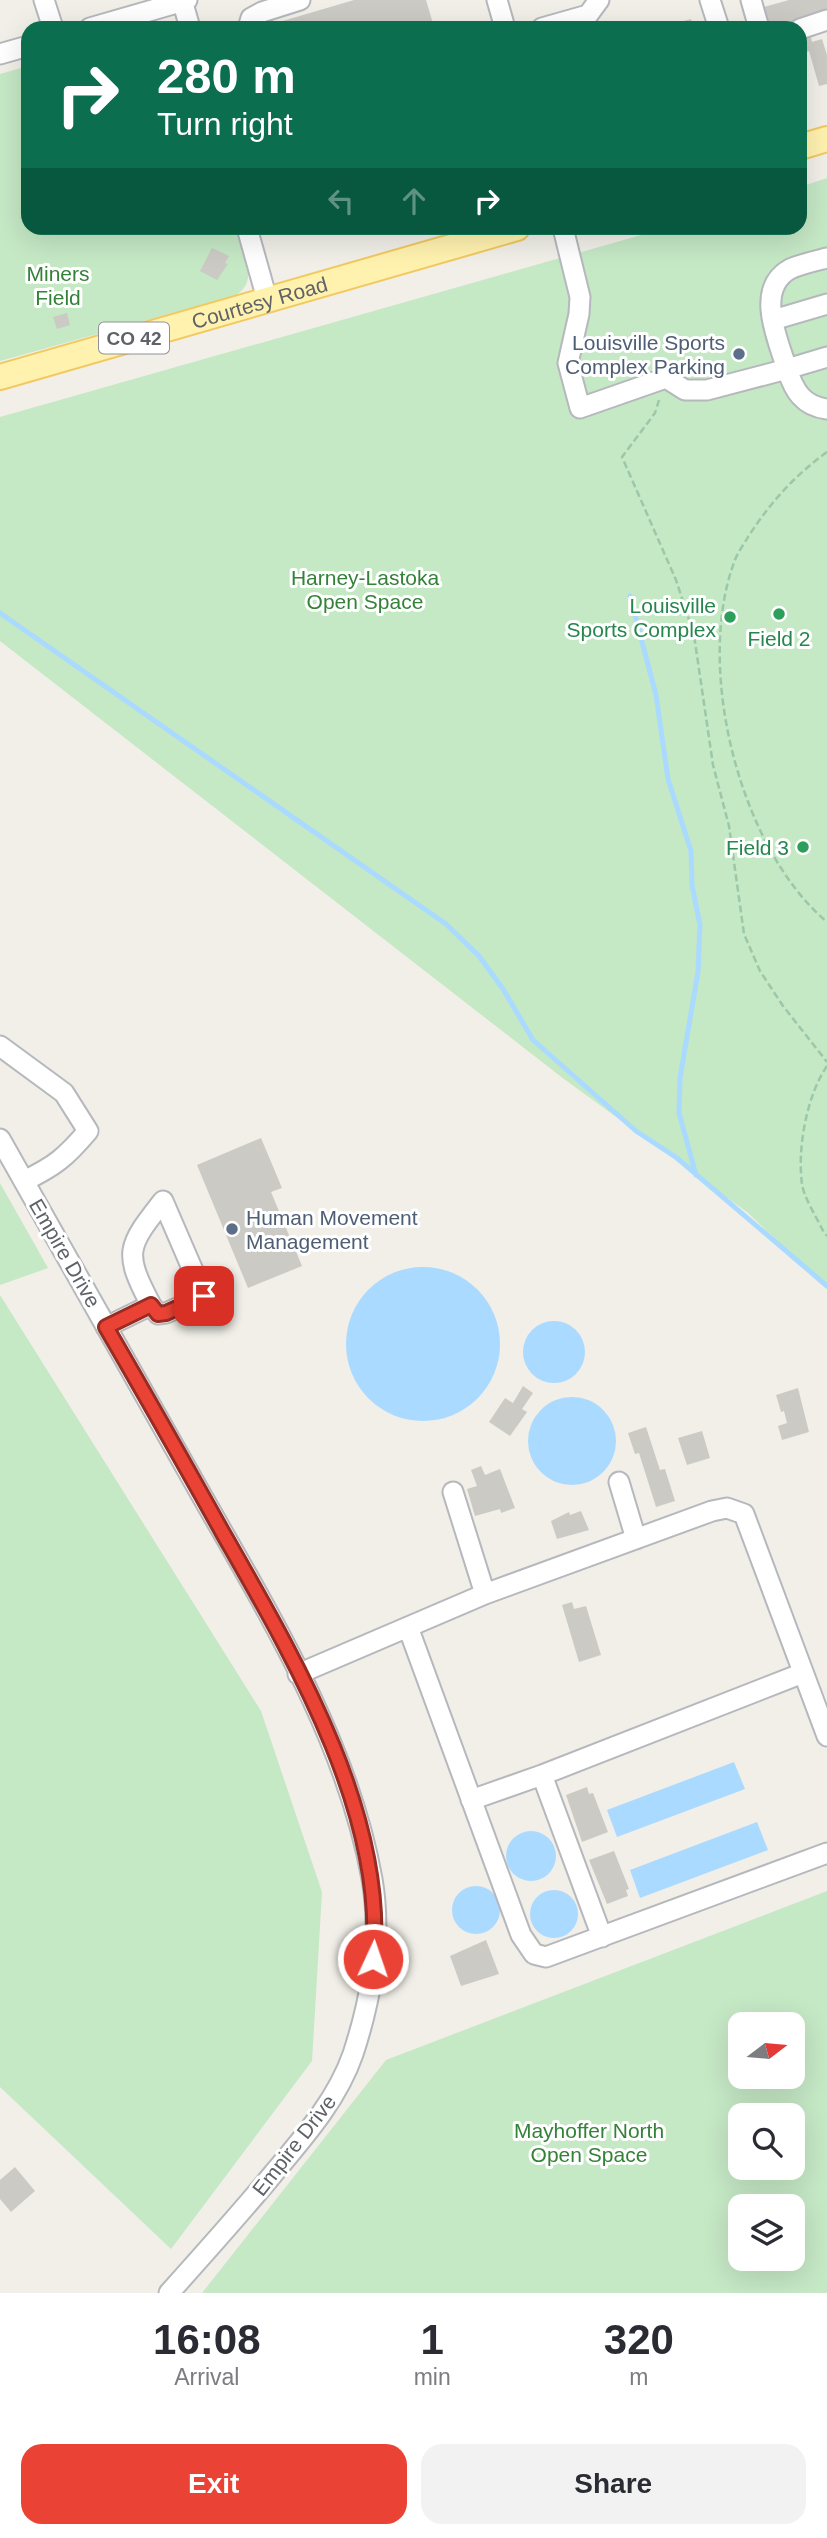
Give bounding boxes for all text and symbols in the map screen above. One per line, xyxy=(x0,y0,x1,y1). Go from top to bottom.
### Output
icon: right xyxy=(42,49,133,140)
text: 280 m xyxy=(157,49,296,103)
text: Turn right xyxy=(157,106,293,142)
icon: left xyxy=(322,182,360,220)
icon: ahead xyxy=(395,182,433,220)
icon: right xyxy=(468,182,506,220)
park label: Miners Field xyxy=(26,262,90,309)
street label: Courtesy Road xyxy=(189,272,330,333)
road number: CO 42 xyxy=(99,322,169,354)
place label: Louisville Sports Complex Parking xyxy=(565,331,725,378)
marker: Louisville Sports Complex Parking xyxy=(731,346,747,362)
park label: Harney-Lastoka Open Space xyxy=(291,566,439,613)
place label: Louisville Sports Complex xyxy=(567,594,716,641)
marker: Field 2 xyxy=(771,606,787,622)
marker: Louisville Sports Complex xyxy=(722,609,738,625)
place label: Field 2 xyxy=(747,627,811,650)
place label: Field 3 xyxy=(726,836,789,859)
marker: Field 3 xyxy=(795,839,811,855)
street label: Empire Drive xyxy=(25,1195,105,1311)
place label: Human Movement Management xyxy=(246,1206,418,1253)
marker: Human Movement Management xyxy=(224,1221,240,1237)
pin xyxy=(174,1266,234,1326)
icon: arrive xyxy=(185,1277,223,1315)
position arrow xyxy=(336,1922,410,1996)
north arrow xyxy=(728,2012,805,2090)
map controls xyxy=(728,2012,805,2271)
street label: Empire Drive xyxy=(248,2090,340,2200)
button: search xyxy=(728,2103,805,2180)
park label: Mayhoffer North Open Space xyxy=(514,2119,664,2166)
button: layers xyxy=(728,2194,805,2271)
text: 16:08 xyxy=(153,2316,261,2363)
text: 1 xyxy=(420,2316,444,2363)
text: 320 xyxy=(604,2316,674,2363)
text: Arrival xyxy=(174,2364,239,2390)
text: min xyxy=(414,2364,451,2390)
text: m xyxy=(629,2364,648,2390)
button: Exit xyxy=(21,2444,407,2524)
button: Share xyxy=(421,2444,806,2524)

